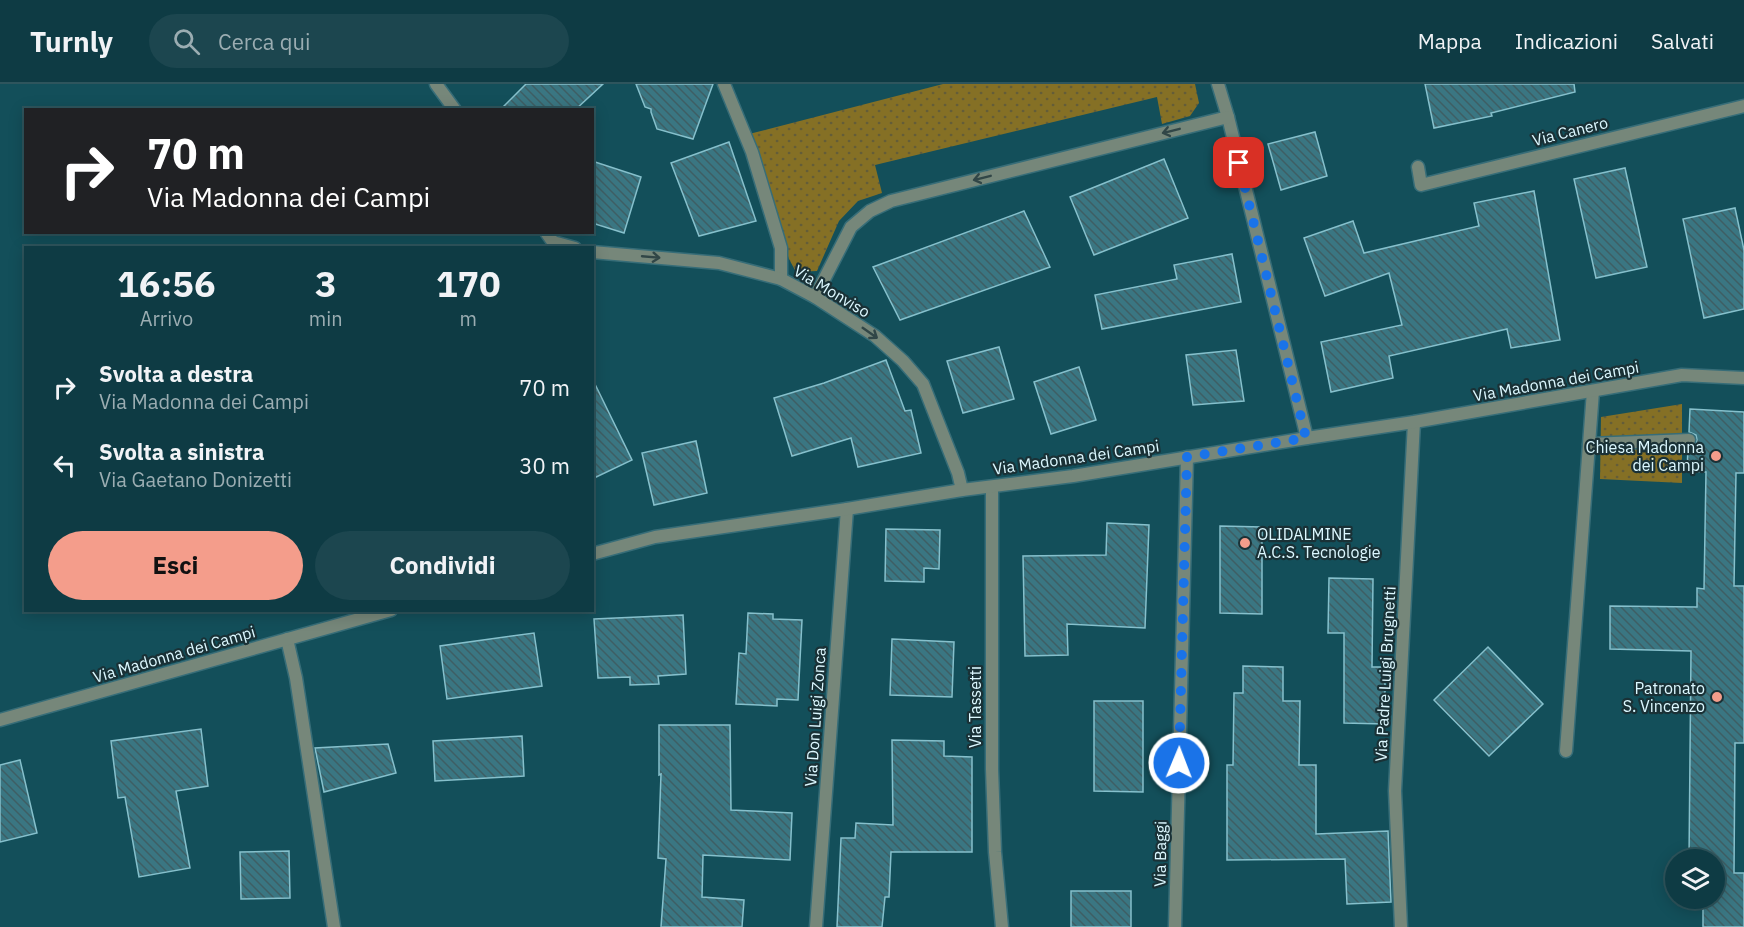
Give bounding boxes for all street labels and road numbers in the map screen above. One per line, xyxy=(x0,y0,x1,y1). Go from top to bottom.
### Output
street label: Via Canero xyxy=(1530,112,1610,150)
street label: Via Monviso xyxy=(790,260,874,322)
street label: Via Madonna dei Campi xyxy=(1472,357,1640,405)
street label: Via Madonna dei Campi xyxy=(991,435,1161,479)
street label: Via Padre Luigi Brugnetti xyxy=(1370,586,1400,762)
street label: Via Madonna dei Campi xyxy=(91,621,257,687)
street label: Via Don Luigi Zonca xyxy=(800,646,830,787)
street label: Via Tassetti xyxy=(965,666,985,748)
street label: Via Baggi xyxy=(1149,821,1171,887)

